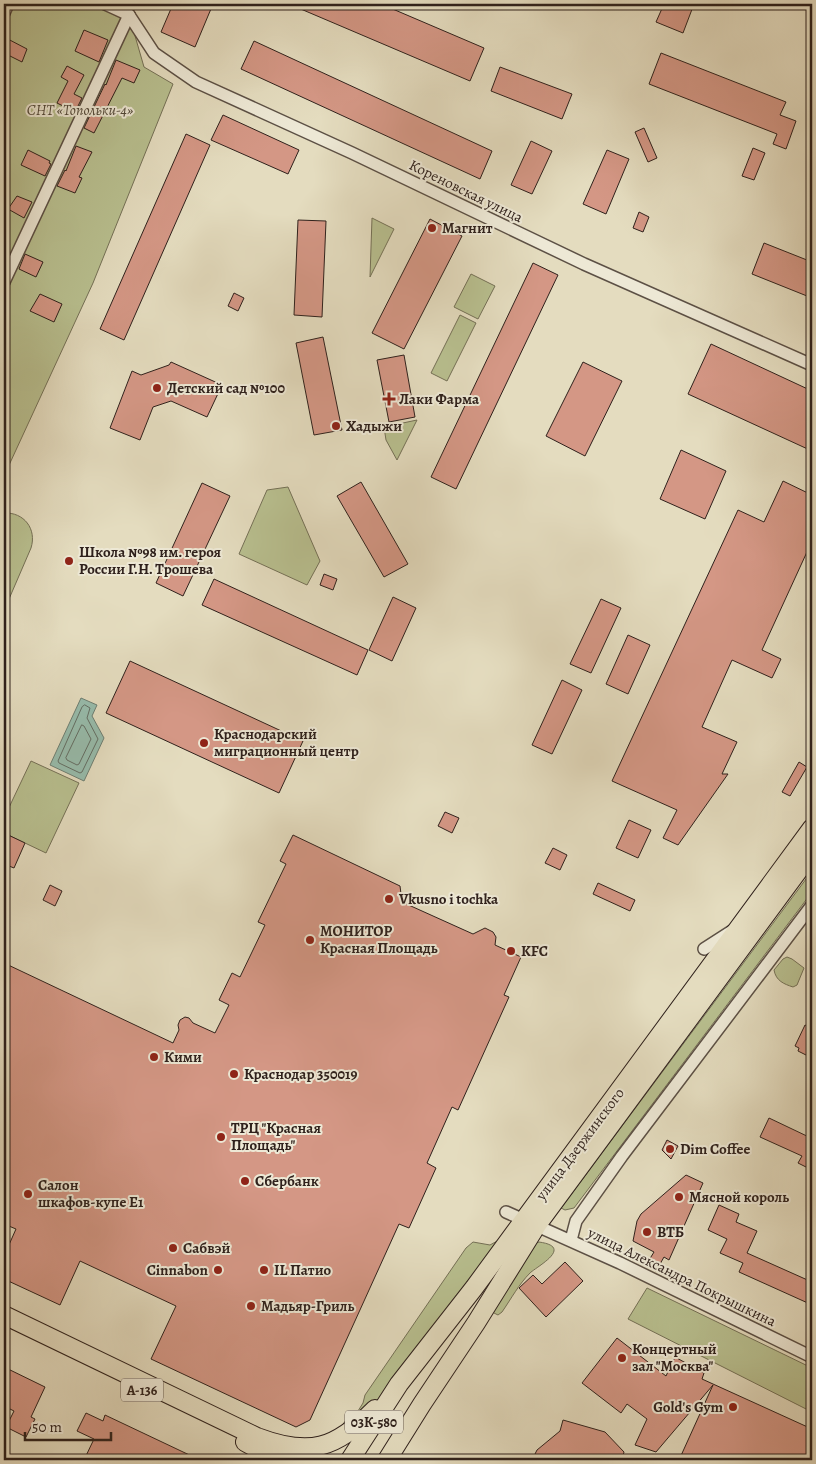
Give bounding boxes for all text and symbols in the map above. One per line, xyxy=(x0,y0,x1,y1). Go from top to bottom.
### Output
park label: СНТ «Топольки-4» xyxy=(27,100,133,120)
street label: Кореновская улица xyxy=(406,155,526,227)
place label: Магнит xyxy=(442,218,493,238)
marker: Магнит xyxy=(426,222,438,234)
place label: Детский сад №100 xyxy=(167,378,285,398)
marker: Детский сад №100 xyxy=(151,382,163,394)
place label: Лаки Фарма xyxy=(399,389,480,409)
marker: Лаки Фарма xyxy=(383,393,395,405)
place label: Хадыжи xyxy=(346,416,402,436)
marker: Хадыжи xyxy=(330,420,342,432)
place label: Школа №98 им. героя России Г.Н. Трошева xyxy=(79,542,222,579)
marker: Школа №98 им. героя России Г.Н. Трошева xyxy=(63,555,75,567)
place label: Краснодарский миграционный центр xyxy=(214,724,359,761)
marker: Краснодарский миграционный центр xyxy=(198,737,210,749)
place label: Vkusno i tochka xyxy=(398,889,499,909)
marker: Vkusno i tochka xyxy=(383,893,395,905)
place label: МОНИТОР Красная Площадь xyxy=(320,921,438,958)
marker: МОНИТОР Красная Площадь xyxy=(304,934,316,946)
place label: KFC xyxy=(521,941,548,961)
marker: KFC xyxy=(505,945,517,957)
place label: Кими xyxy=(164,1047,202,1067)
marker: Кими xyxy=(148,1051,160,1063)
place label: Краснодар 350019 xyxy=(244,1064,357,1084)
marker: Краснодар 350019 xyxy=(228,1068,240,1080)
street label: улица Дзержинского xyxy=(531,1084,629,1205)
place label: ТРЦ "Красная Площадь" xyxy=(231,1118,321,1155)
marker: ТРЦ "Красная Площадь" xyxy=(215,1131,227,1143)
place label: Dim Coffee xyxy=(680,1139,750,1159)
marker: Dim Coffee xyxy=(664,1143,676,1155)
place label: Сбербанк xyxy=(255,1171,319,1191)
place label: Салон шкафов-купе Е1 xyxy=(38,1175,144,1212)
marker: Сбербанк xyxy=(239,1175,251,1187)
place label: Мясной король xyxy=(689,1187,789,1207)
marker: Салон шкафов-купе Е1 xyxy=(22,1188,34,1200)
marker: Мясной король xyxy=(673,1191,685,1203)
street label: улица Александра Покрышкина xyxy=(584,1222,780,1331)
place label: ВТБ xyxy=(657,1222,684,1242)
marker: ВТБ xyxy=(641,1226,653,1238)
place label: Сабвэй xyxy=(183,1238,230,1258)
marker: Сабвэй xyxy=(167,1242,179,1254)
place label: Cinnabon xyxy=(147,1260,209,1280)
place label: IL Патио xyxy=(274,1260,332,1280)
marker: Cinnabon xyxy=(212,1264,224,1276)
marker: IL Патио xyxy=(258,1264,270,1276)
place label: Мадьяр-Гриль xyxy=(261,1296,355,1316)
marker: Мадьяр-Гриль xyxy=(245,1300,257,1312)
place label: Концертный зал "Москва" xyxy=(632,1339,717,1376)
marker: Концертный зал "Москва" xyxy=(616,1352,628,1364)
road number: А-136 xyxy=(121,1378,163,1402)
place label: Gold's Gym xyxy=(653,1397,723,1417)
marker: Gold's Gym xyxy=(727,1401,739,1413)
scale bar xyxy=(25,1409,111,1441)
road number: 03К-580 xyxy=(345,1410,403,1434)
text: 50 m xyxy=(32,1417,62,1437)

